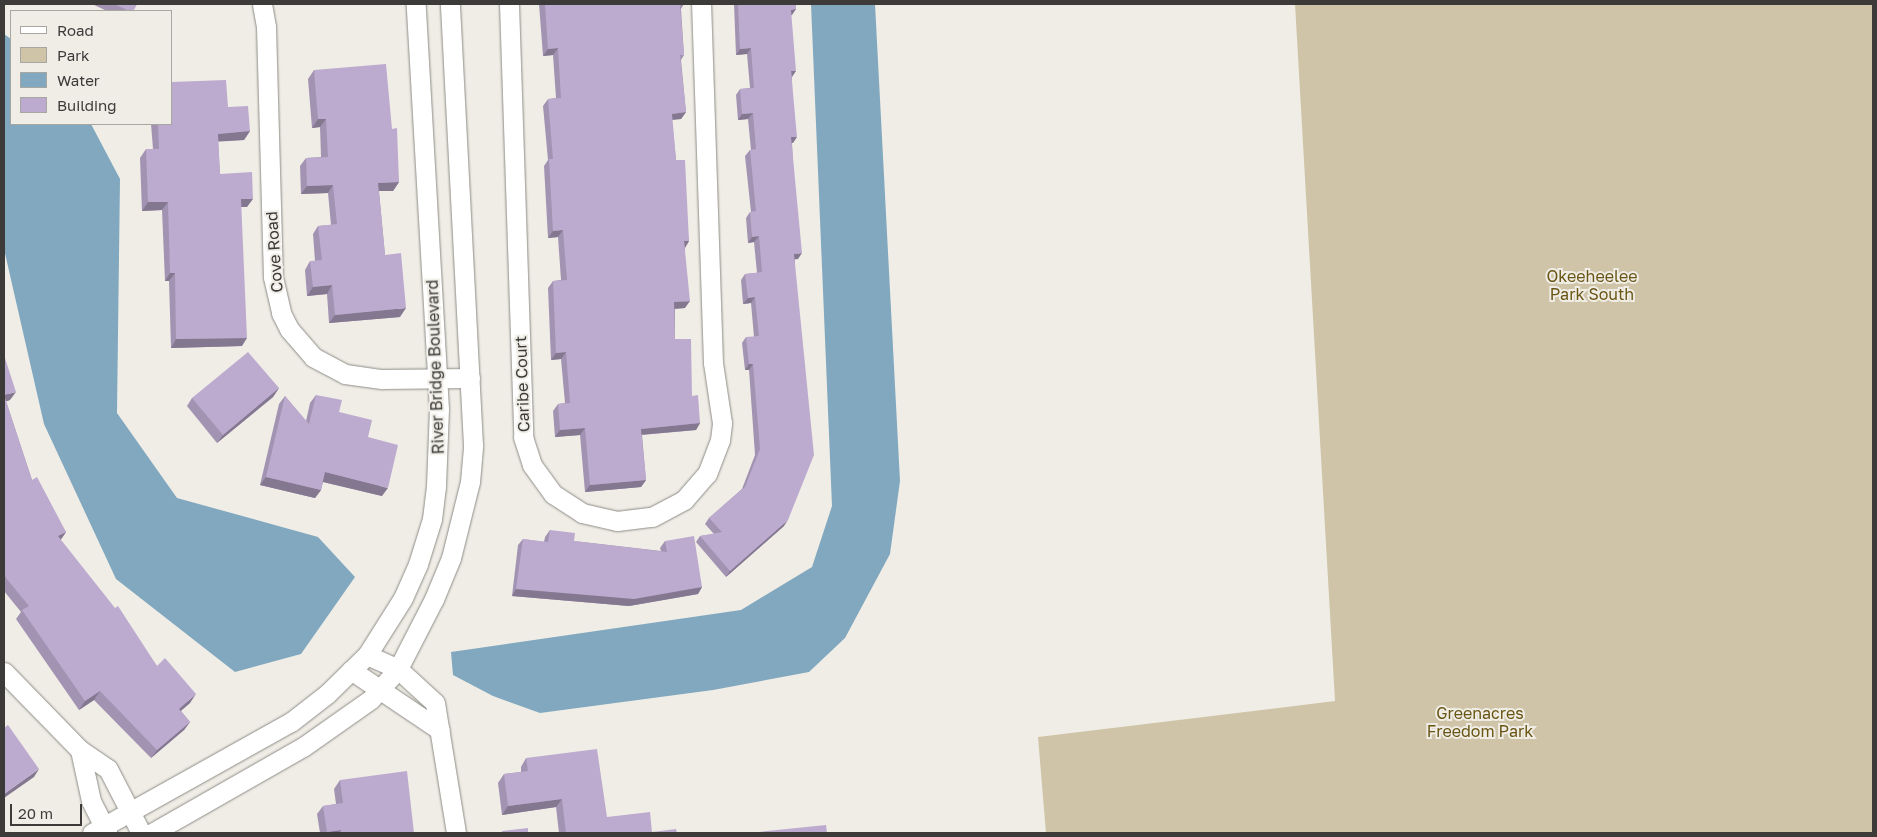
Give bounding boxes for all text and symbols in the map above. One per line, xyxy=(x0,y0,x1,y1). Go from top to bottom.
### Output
legend xyxy=(10,10,172,125)
text: Road xyxy=(57,21,94,39)
text: Park xyxy=(57,46,89,64)
text: Water xyxy=(57,71,100,89)
text: Building xyxy=(57,96,117,114)
street label: Cove Road xyxy=(262,211,286,293)
park label: Okeeheelee Park South xyxy=(1546,266,1638,304)
street label: River Bridge Boulevard xyxy=(422,279,448,455)
street label: Caribe Court xyxy=(511,335,533,433)
park label: Greenacres Freedom Park xyxy=(1427,703,1533,741)
scale bar xyxy=(12,794,85,826)
text: 20 m xyxy=(18,804,53,822)

